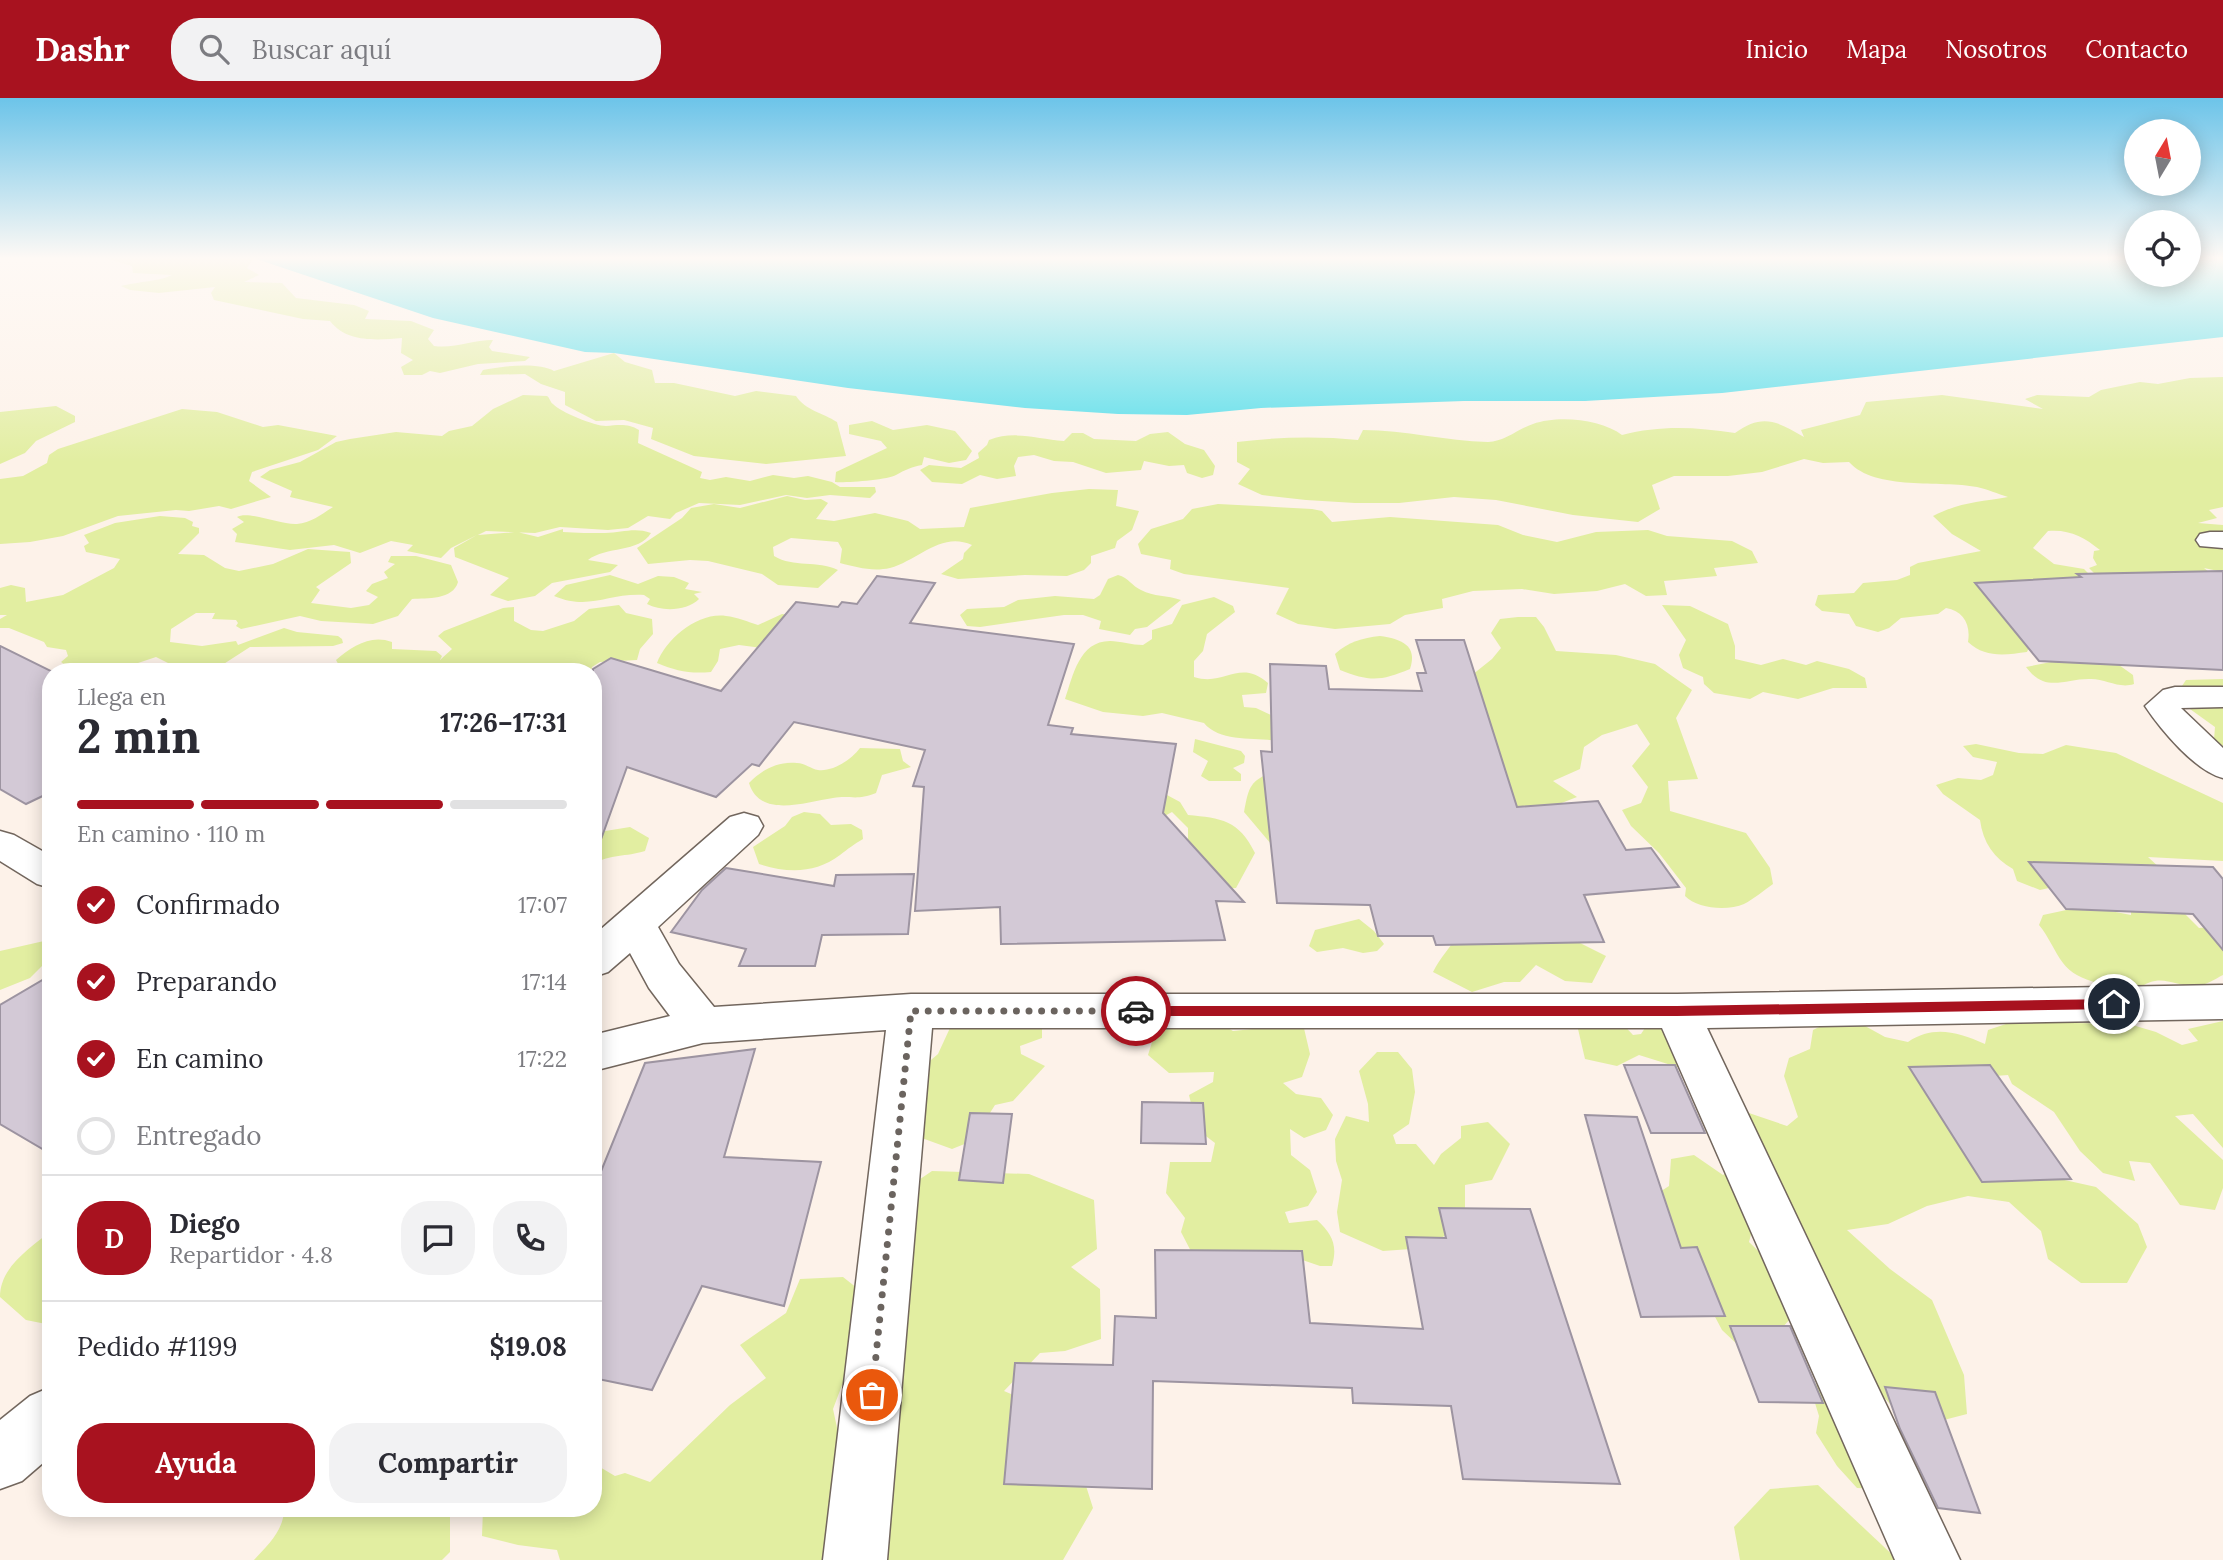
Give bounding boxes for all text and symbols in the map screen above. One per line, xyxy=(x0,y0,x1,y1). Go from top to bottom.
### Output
search box xyxy=(171,18,661,81)
text: Dashr xyxy=(35,28,129,70)
icon: search xyxy=(195,30,233,68)
text: Buscar aquí xyxy=(251,33,391,66)
text: Inicio xyxy=(1745,34,1808,65)
text: Mapa xyxy=(1846,34,1907,65)
text: Nosotros xyxy=(1945,34,2047,65)
text: Contacto xyxy=(2085,34,2188,65)
north arrow xyxy=(2124,119,2202,196)
map controls xyxy=(2124,119,2201,287)
button: locate xyxy=(2124,210,2201,287)
text: Llega en xyxy=(77,682,166,711)
text: 17:26–17:31 xyxy=(440,706,567,739)
text: 2 min xyxy=(77,707,200,766)
text: En camino · 110 m xyxy=(77,819,265,848)
icon: check xyxy=(77,886,115,924)
text: Confirmado xyxy=(136,888,280,921)
text: 17:07 xyxy=(518,890,567,919)
icon: check xyxy=(77,963,115,1001)
text: Preparando xyxy=(136,965,277,998)
text: 17:14 xyxy=(521,967,567,996)
pin xyxy=(2084,974,2144,1034)
courier xyxy=(1101,976,1171,1046)
icon: home xyxy=(2095,985,2133,1023)
icon: car xyxy=(1117,992,1155,1030)
icon: check xyxy=(77,1040,115,1078)
text: En camino xyxy=(136,1042,264,1075)
text: 17:22 xyxy=(518,1044,567,1073)
text: Entregado xyxy=(136,1119,262,1152)
button: chat xyxy=(401,1201,475,1275)
button: phone xyxy=(493,1201,567,1275)
text: Diego xyxy=(169,1207,240,1240)
text: D xyxy=(104,1222,124,1255)
text: Repartidor · 4.8 xyxy=(169,1240,333,1269)
text: Pedido #1199 xyxy=(77,1330,237,1363)
text: $19.08 xyxy=(490,1330,567,1363)
pin xyxy=(842,1365,902,1425)
icon: bag xyxy=(853,1376,891,1414)
button: Ayuda xyxy=(77,1423,315,1503)
button: Compartir xyxy=(329,1423,567,1503)

